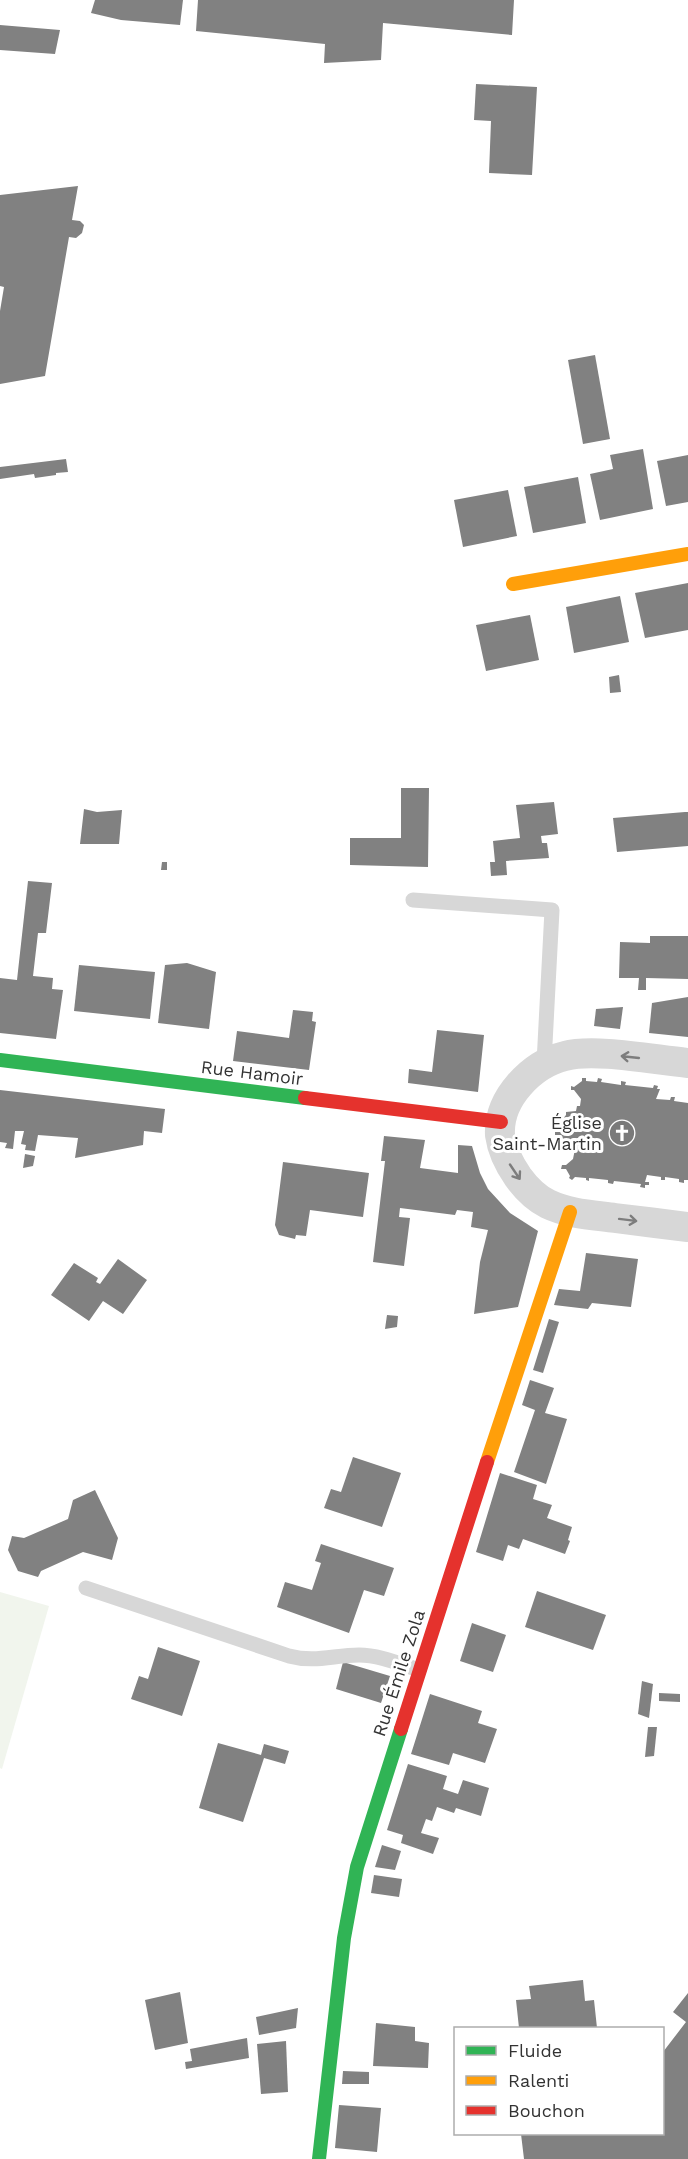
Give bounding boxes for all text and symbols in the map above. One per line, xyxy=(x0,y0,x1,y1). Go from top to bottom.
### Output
one-way arrow xyxy=(620,1051,640,1062)
street label: Rue Hamoir xyxy=(200,1056,304,1089)
place label: Église Saint-Martin xyxy=(492,1112,602,1154)
church icon: Église Saint-Martin xyxy=(607,1118,637,1148)
one-way arrow xyxy=(509,1164,522,1181)
one-way arrow xyxy=(618,1214,638,1225)
street label: Rue Émile Zola xyxy=(368,1607,429,1739)
legend xyxy=(454,2027,664,2135)
text: Fluide xyxy=(508,2040,562,2061)
text: Ralenti xyxy=(508,2070,569,2091)
text: Bouchon xyxy=(508,2100,585,2121)

